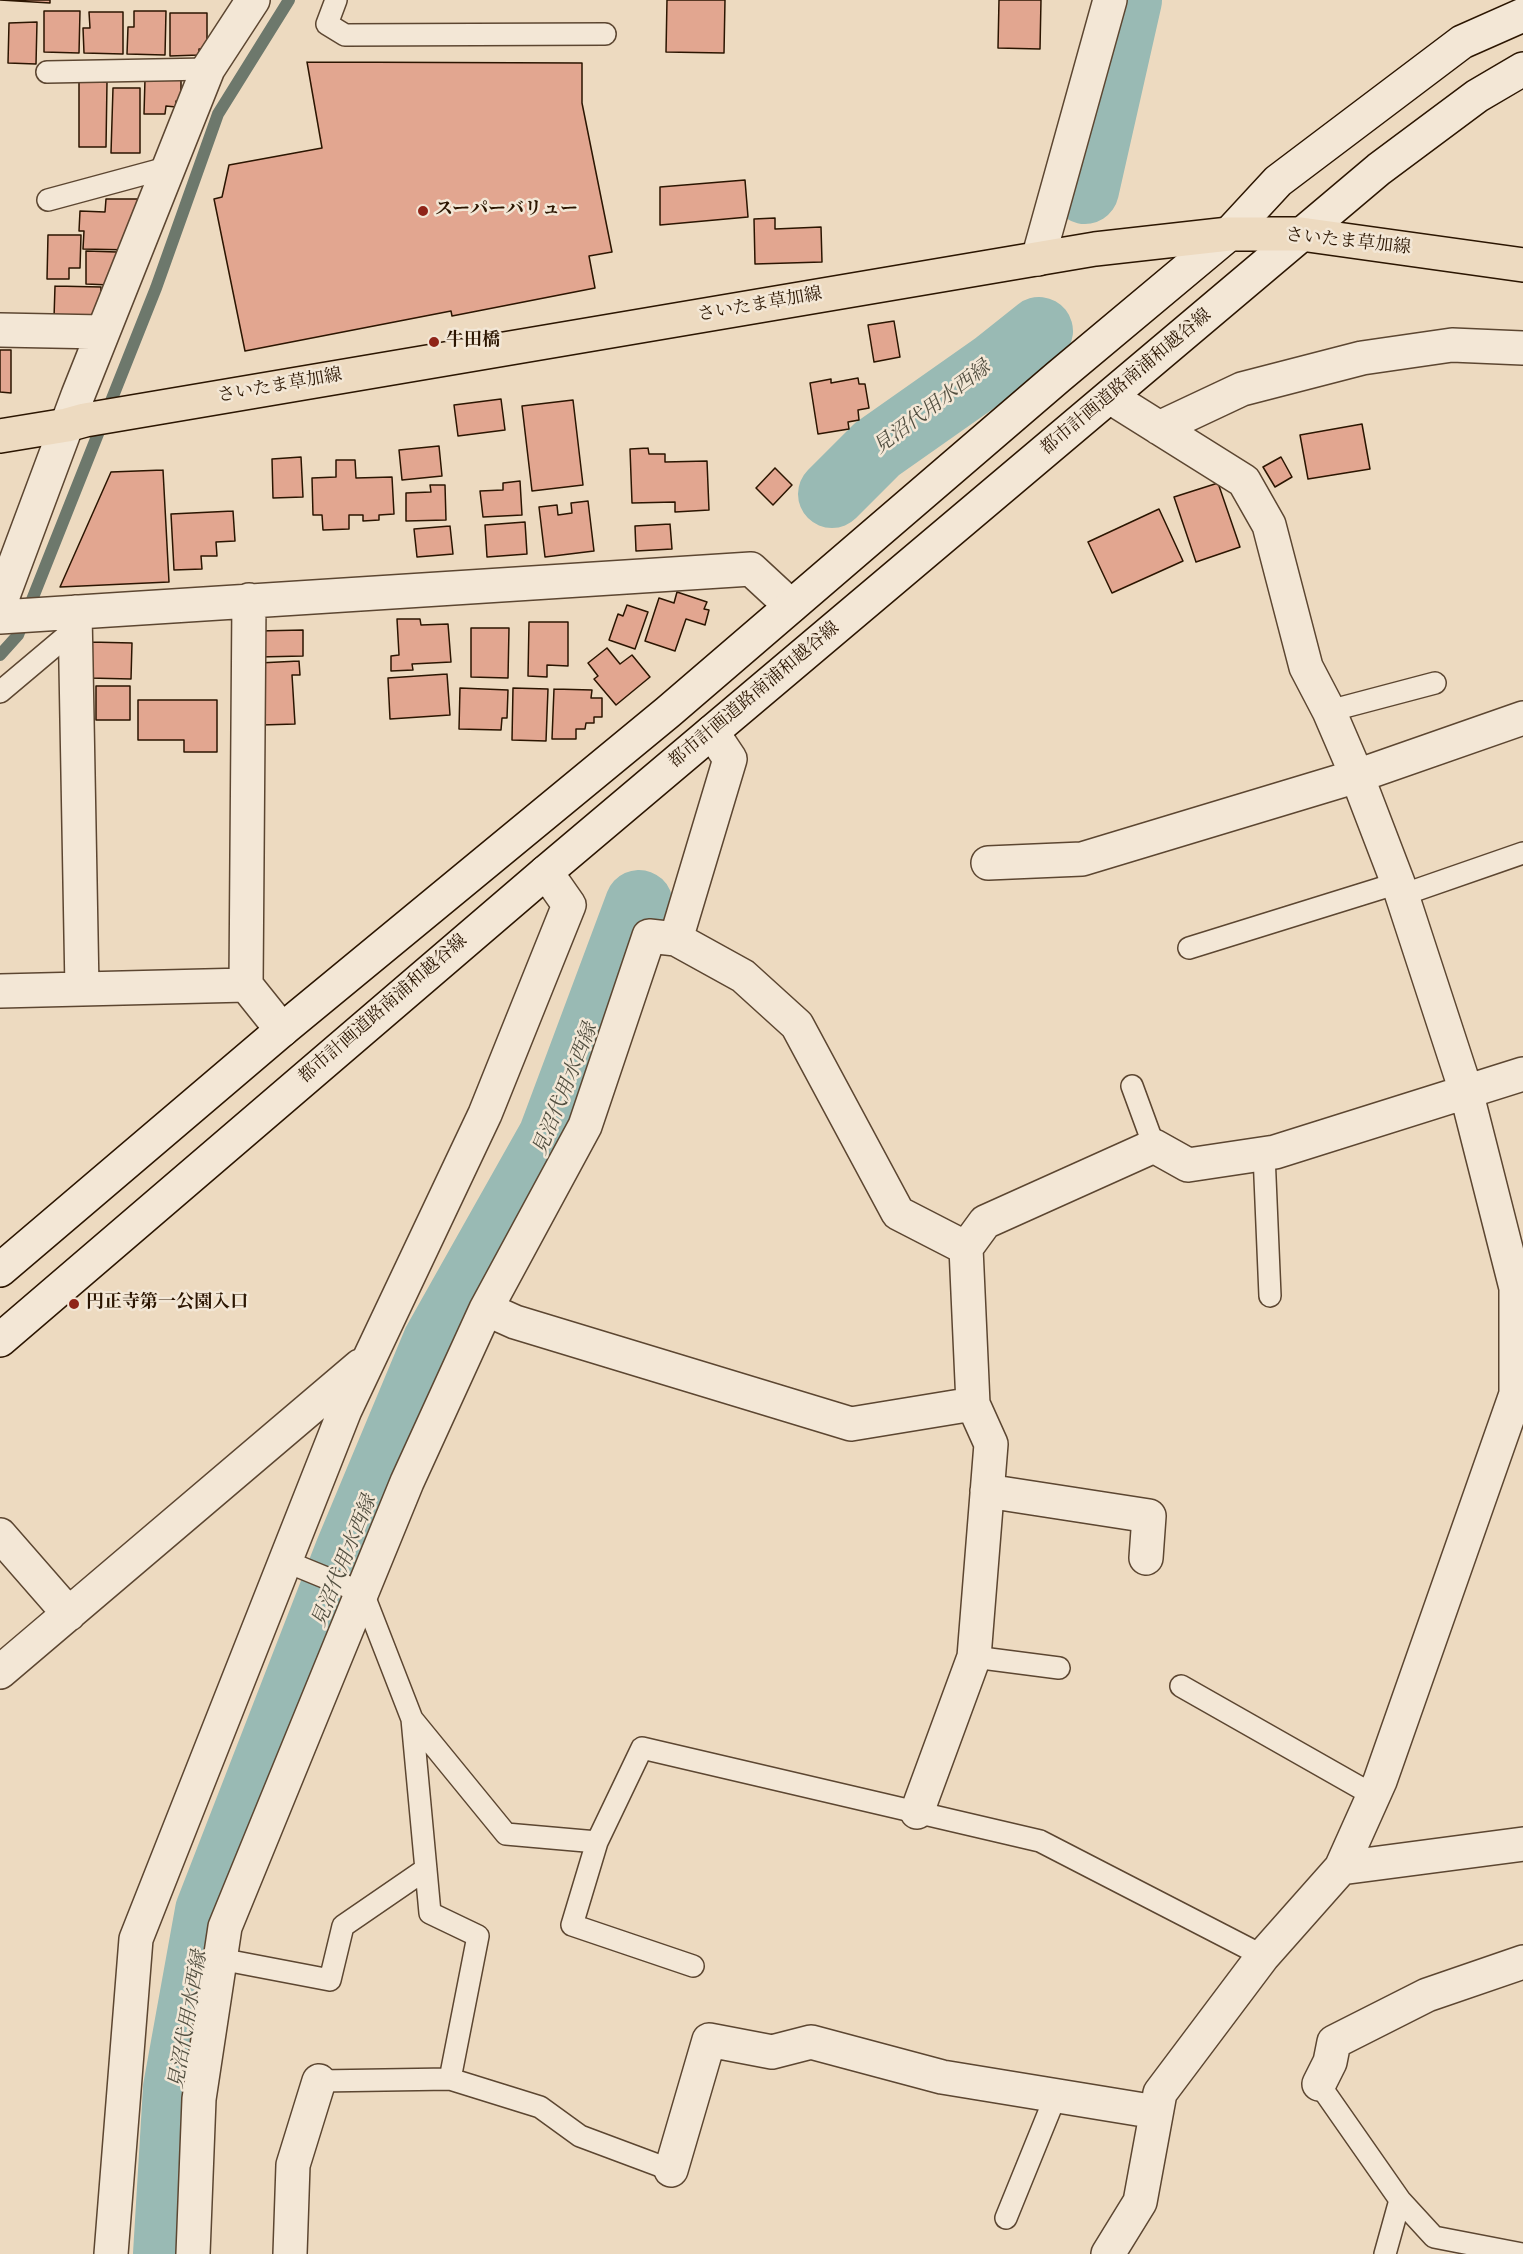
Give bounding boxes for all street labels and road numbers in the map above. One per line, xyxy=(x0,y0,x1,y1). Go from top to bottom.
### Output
street label: さいたま草加線 xyxy=(1284,226,1412,260)
street label: さいたま草加線 xyxy=(696,284,824,328)
street label: 都市計画道路南浦和越谷線 xyxy=(1037,305,1217,461)
street label: さいたま草加線 xyxy=(216,365,344,409)
street label: 都市計画道路南浦和越谷線 xyxy=(665,618,845,774)
street label: 都市計画道路南浦和越谷線 xyxy=(295,931,473,1089)

